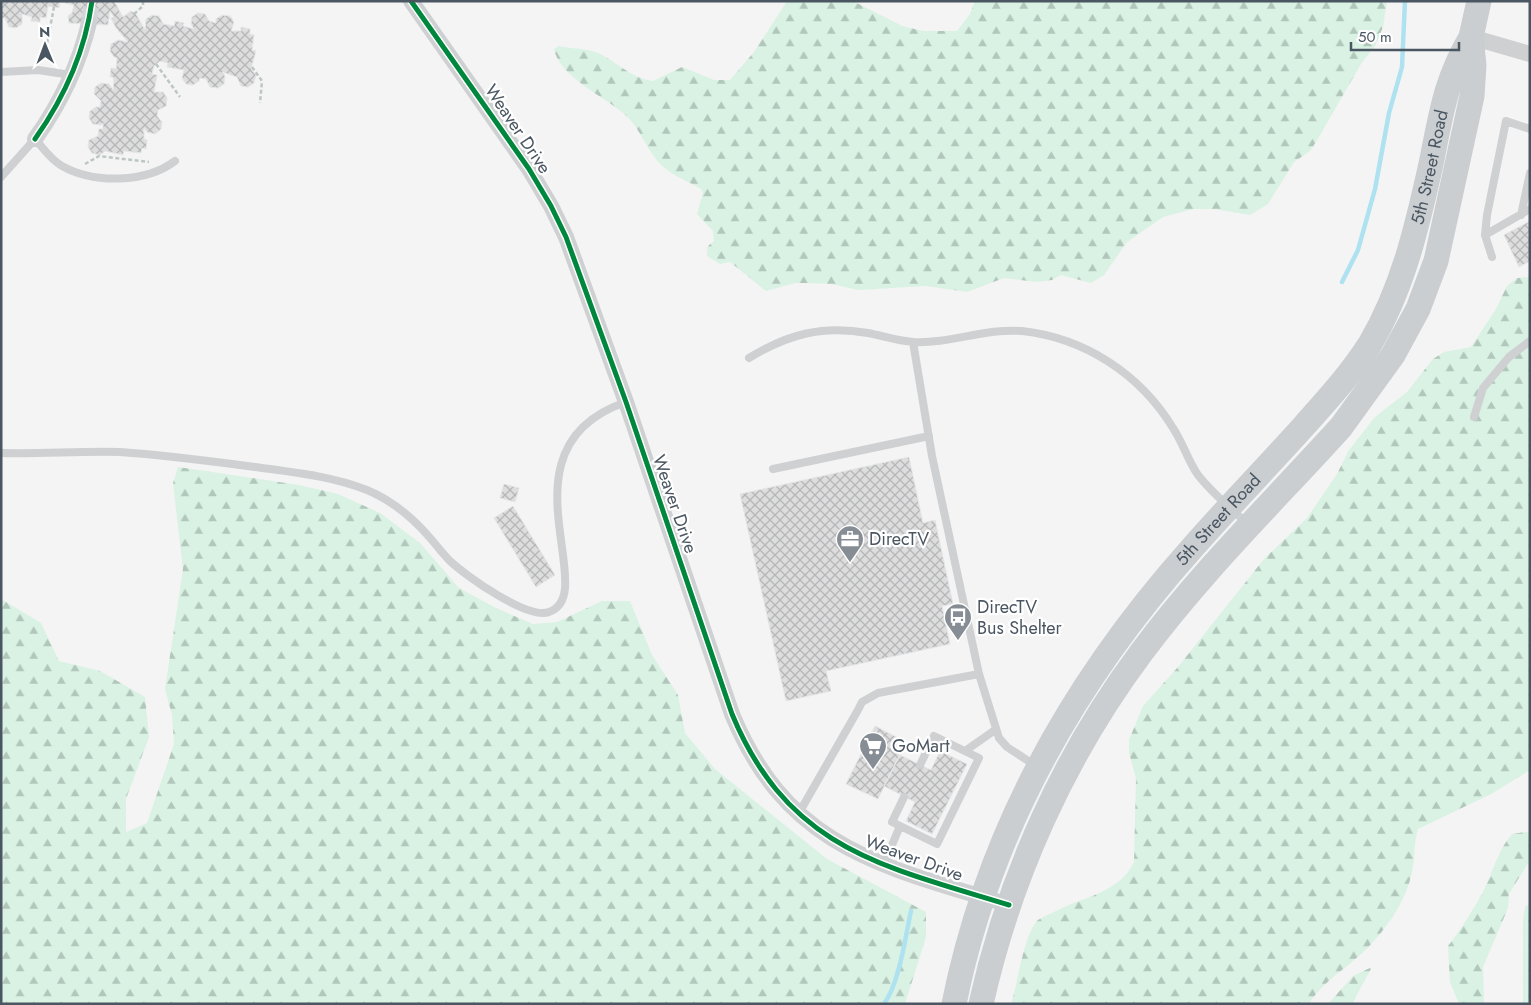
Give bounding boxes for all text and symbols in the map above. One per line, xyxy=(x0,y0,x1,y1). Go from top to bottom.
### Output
north arrow xyxy=(20,20,70,70)
scale bar xyxy=(1351,20,1458,52)
text: N xyxy=(39,22,51,42)
text: 50 m xyxy=(1358,26,1392,48)
street label: Weaver Drive xyxy=(478,79,558,179)
street label: 5th Street Road xyxy=(1404,107,1455,227)
street label: Weaver Drive xyxy=(646,451,704,557)
street label: 5th Street Road xyxy=(1169,468,1267,572)
office icon: DirecTV xyxy=(835,524,865,563)
place label: DirecTV xyxy=(869,526,929,552)
place label: DirecTV Bus Shelter xyxy=(977,594,1062,641)
bus stop icon: DirecTV Bus Shelter xyxy=(943,602,973,641)
supermarket icon: GoMart xyxy=(858,731,888,770)
place label: GoMart xyxy=(892,733,950,759)
street label: Weaver Drive xyxy=(861,828,967,888)

